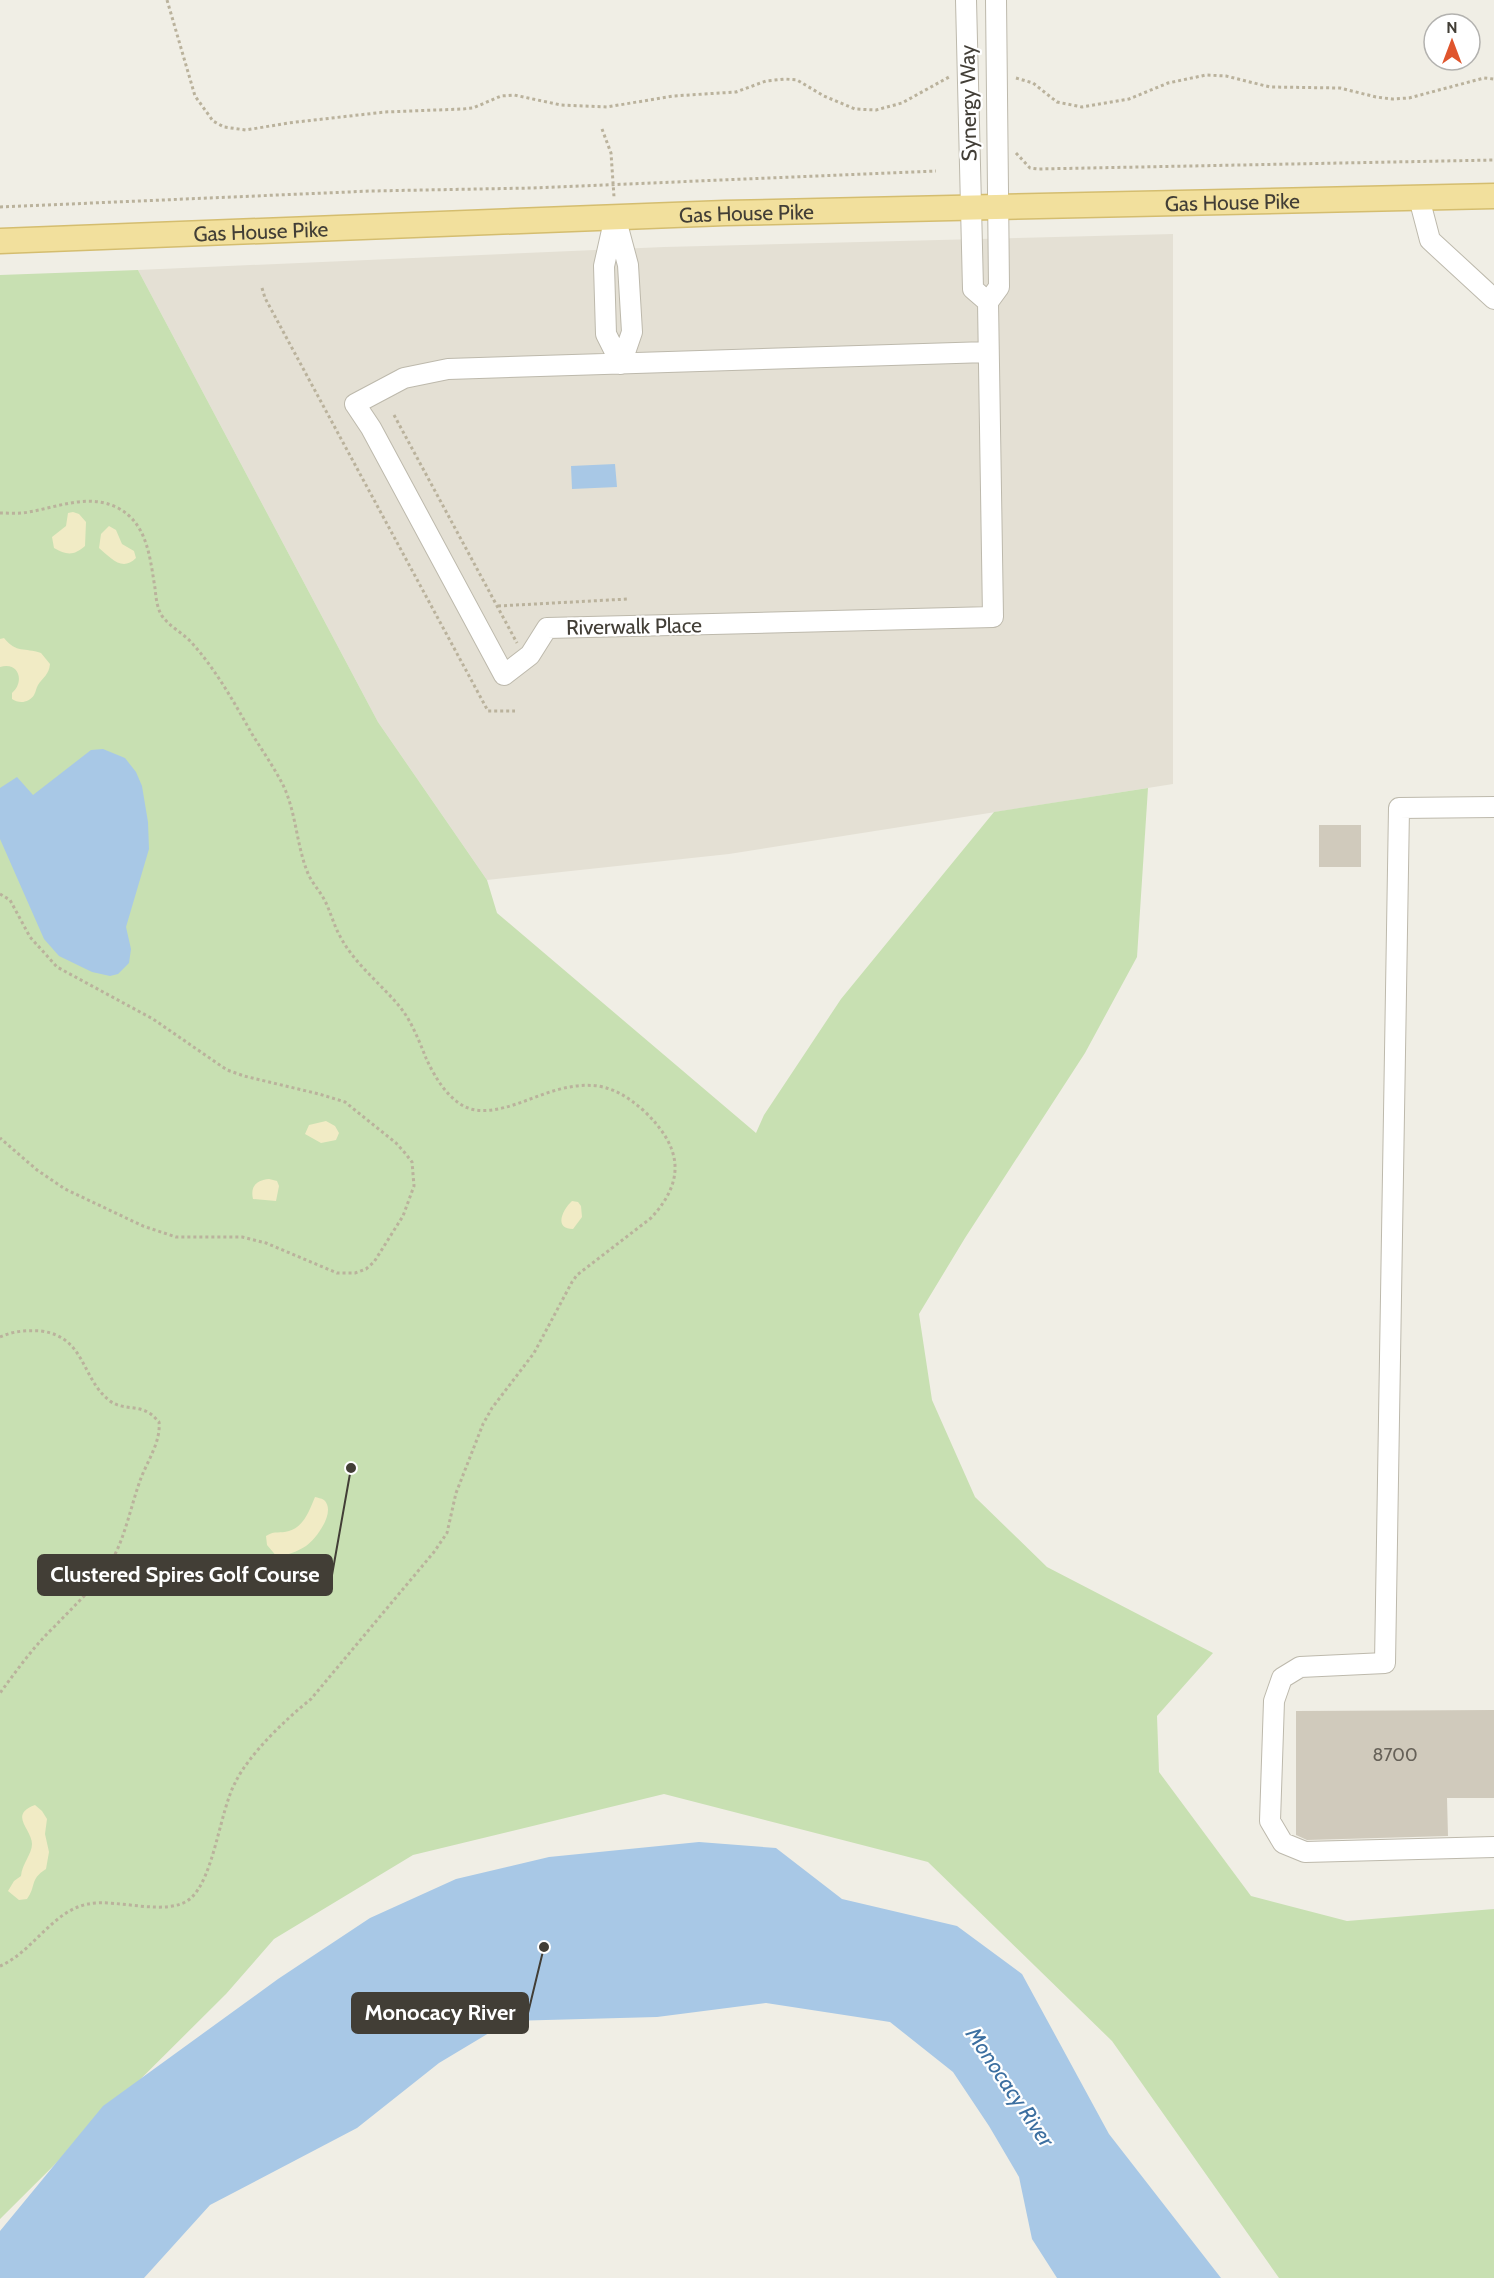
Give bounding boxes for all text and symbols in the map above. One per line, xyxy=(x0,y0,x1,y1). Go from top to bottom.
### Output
north arrow xyxy=(1422,12,1482,72)
text: N xyxy=(1446,18,1458,37)
street label: Synergy Way xyxy=(954,44,982,162)
street label: Gas House Pike xyxy=(1165,188,1300,216)
street label: Gas House Pike xyxy=(678,199,814,227)
street label: Gas House Pike xyxy=(193,216,329,246)
street label: Riverwalk Place xyxy=(566,612,702,640)
callout: Clustered Spires Golf Course xyxy=(38,1555,332,1595)
text: Clustered Spires Golf Course xyxy=(50,1561,320,1588)
house number: 8700 xyxy=(1373,1744,1417,1766)
callout: Monocacy River xyxy=(352,1993,528,2033)
text: Monocacy River xyxy=(364,1999,516,2026)
water label: Monocacy River xyxy=(960,2021,1061,2153)

